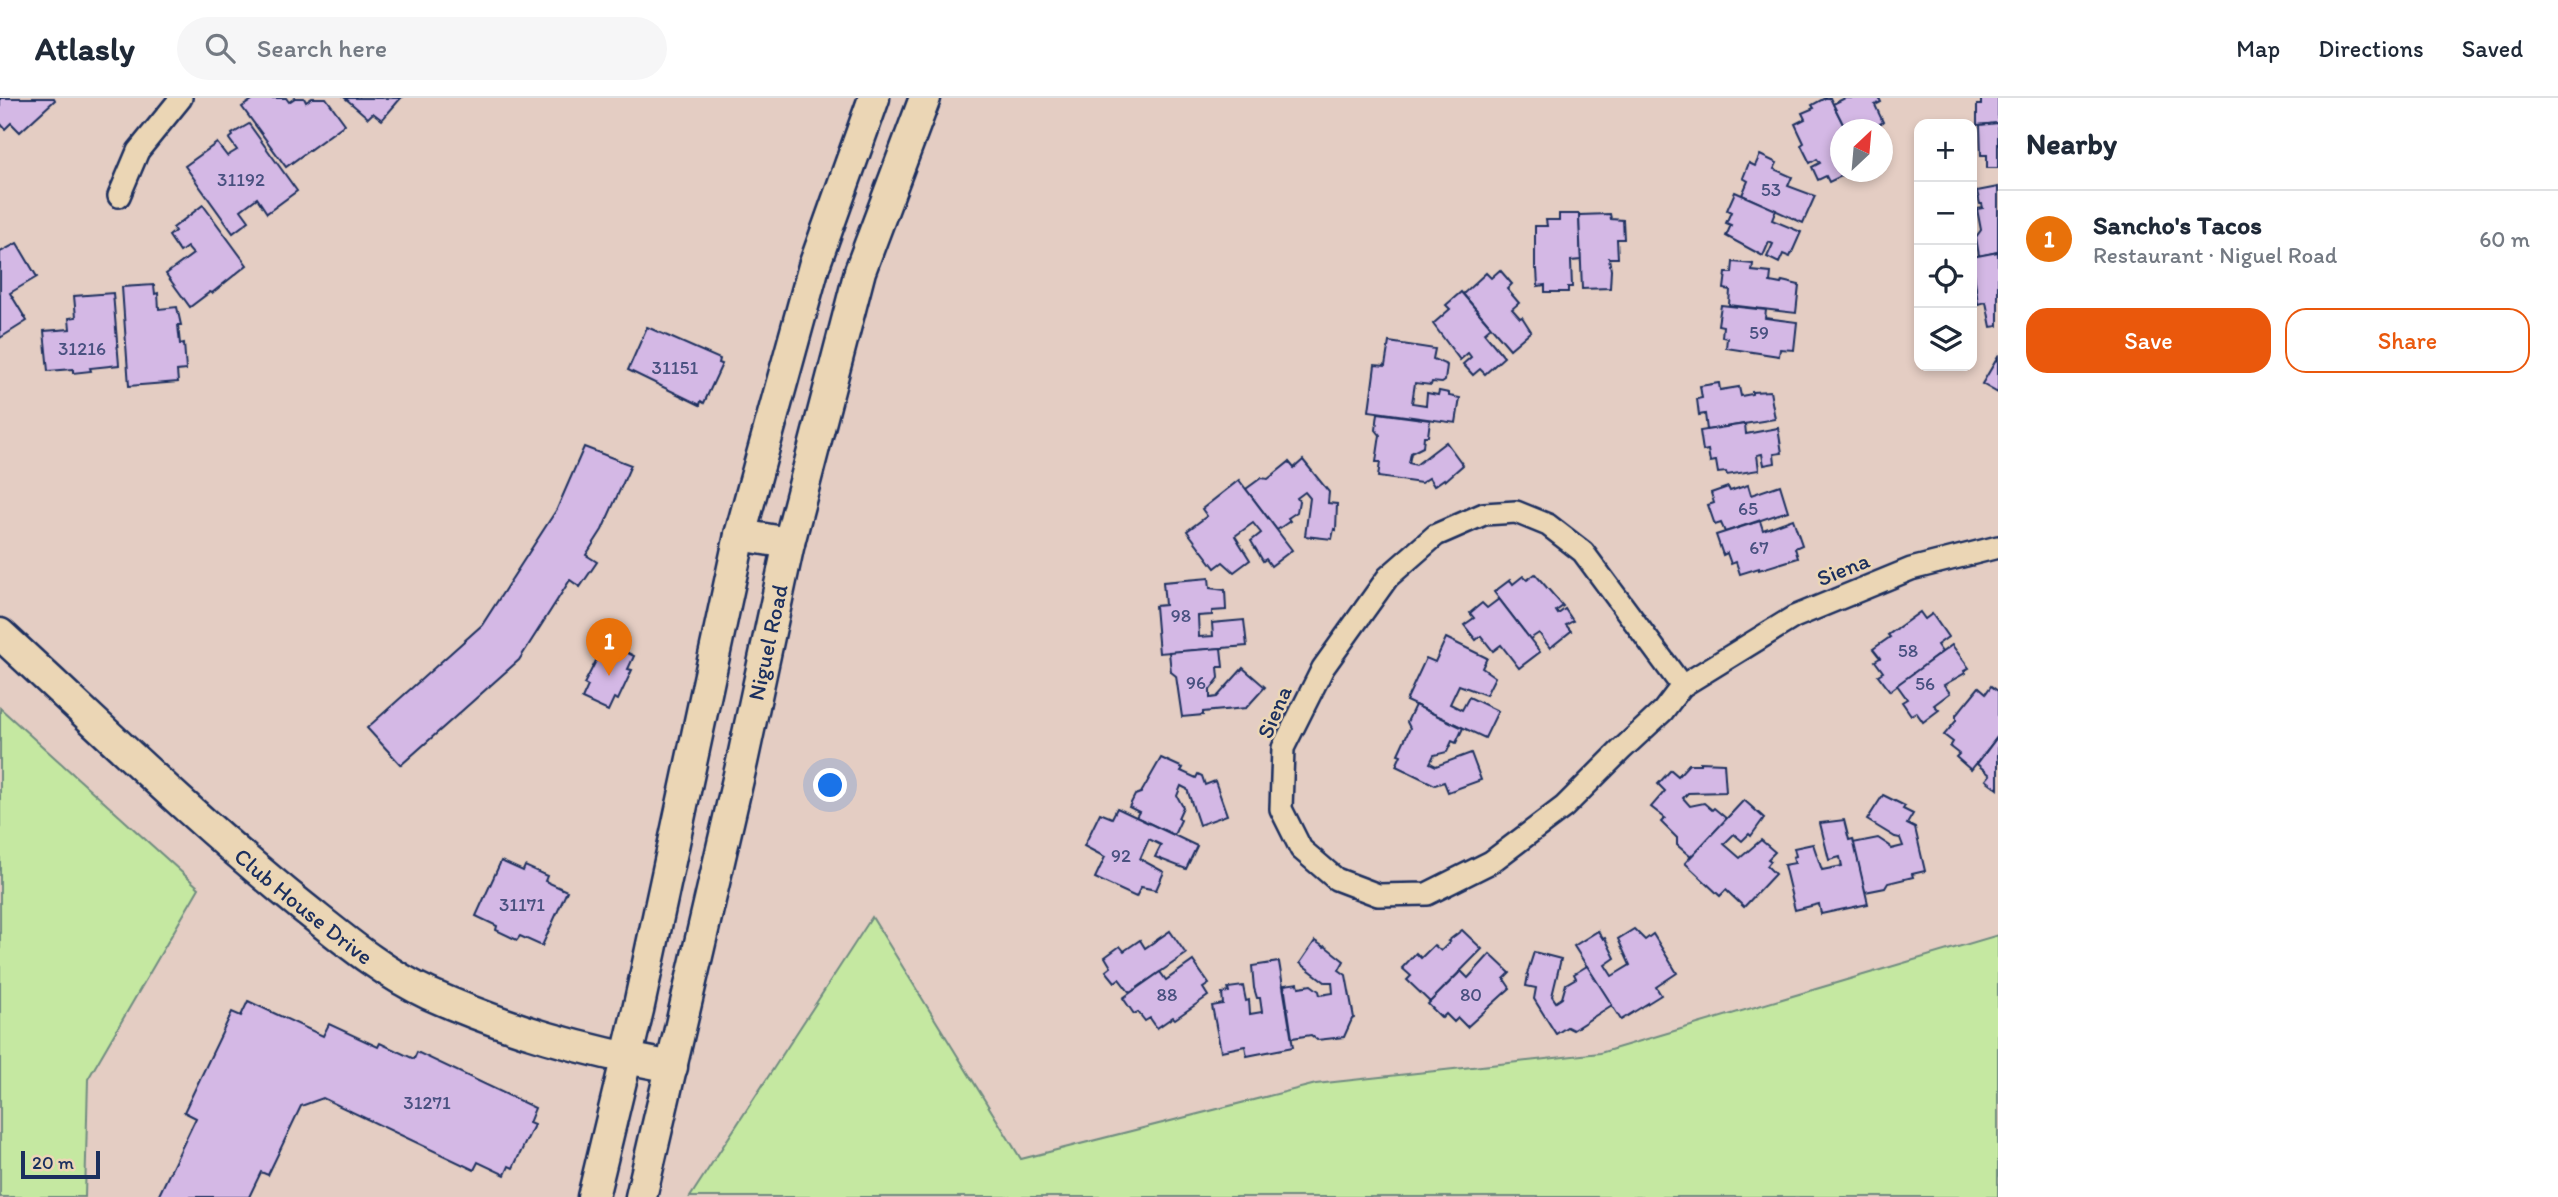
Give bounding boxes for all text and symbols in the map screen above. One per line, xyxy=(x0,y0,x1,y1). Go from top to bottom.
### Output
search box xyxy=(177,17,667,80)
text: Atlasly xyxy=(35,29,135,68)
icon: search xyxy=(201,29,239,67)
text: Search here xyxy=(257,32,387,64)
text: Map xyxy=(2236,34,2280,63)
text: Directions xyxy=(2318,34,2424,63)
text: Saved xyxy=(2462,34,2523,63)
north arrow xyxy=(1830,119,1893,182)
map controls xyxy=(1914,119,1977,371)
button: + xyxy=(1914,119,1977,182)
text: Nearby xyxy=(2026,125,2117,162)
house number: 31192 xyxy=(217,168,265,191)
house number: 53 xyxy=(1761,178,1781,201)
button: − xyxy=(1914,182,1977,245)
text: Sancho's Tacos xyxy=(2093,209,2262,241)
text: 1 xyxy=(2044,225,2054,253)
text: 60 m xyxy=(2479,225,2530,253)
text: Restaurant · Niguel Road xyxy=(2093,241,2337,269)
button: locate xyxy=(1914,245,1977,308)
button: layers xyxy=(1914,308,1977,371)
button: Save xyxy=(2026,308,2271,373)
button: Share xyxy=(2285,308,2530,373)
house number: 59 xyxy=(1749,321,1769,344)
house number: 31216 xyxy=(58,337,106,360)
house number: 31151 xyxy=(652,356,699,379)
house number: 65 xyxy=(1738,497,1758,520)
house number: 67 xyxy=(1749,536,1769,559)
street label: Siena xyxy=(1812,546,1874,592)
street label: Niguel Road xyxy=(742,581,794,703)
house number: 98 xyxy=(1171,604,1191,627)
pin: 1 xyxy=(586,618,632,676)
house number: 58 xyxy=(1898,639,1918,662)
house number: 96 xyxy=(1186,671,1206,694)
house number: 56 xyxy=(1915,672,1935,695)
street label: Siena xyxy=(1250,681,1298,743)
your location xyxy=(813,768,847,802)
street label: Club House Drive xyxy=(229,842,378,971)
house number: 92 xyxy=(1111,844,1131,867)
house number: 31171 xyxy=(499,893,545,916)
house number: 88 xyxy=(1157,983,1177,1006)
house number: 80 xyxy=(1460,983,1482,1006)
house number: 31271 xyxy=(403,1091,451,1114)
scale bar xyxy=(21,1148,100,1180)
text: 20 m xyxy=(32,1151,74,1174)

